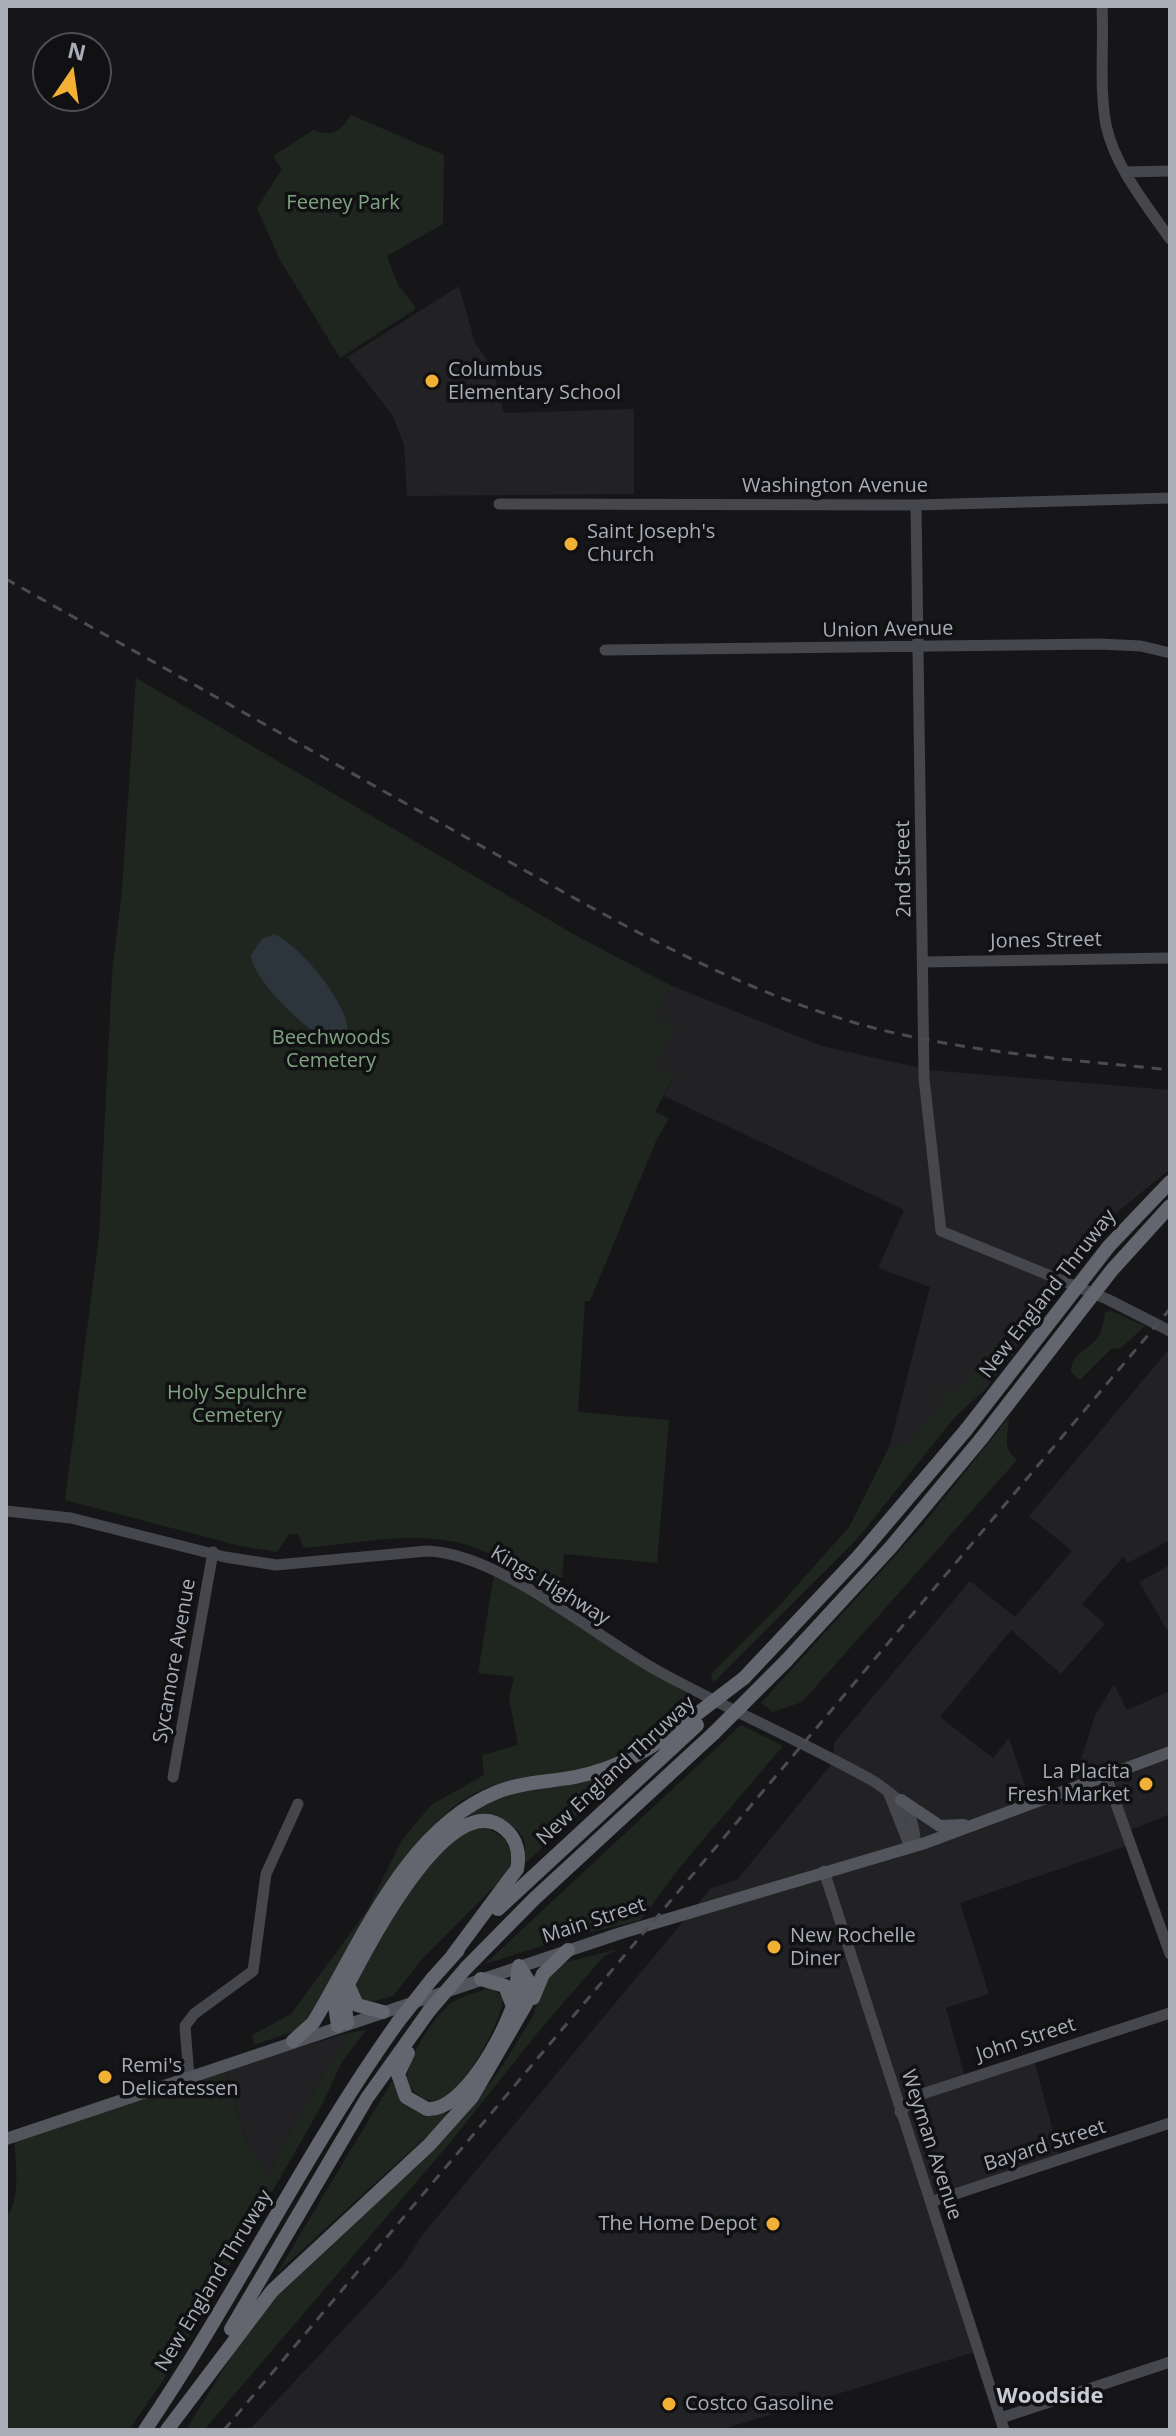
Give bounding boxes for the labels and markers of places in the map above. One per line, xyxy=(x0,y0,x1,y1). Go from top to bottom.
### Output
place label: Columbus Elementary School xyxy=(448,358,621,405)
marker: Columbus Elementary School xyxy=(423,372,441,390)
place label: Saint Joseph's Church xyxy=(587,520,715,567)
marker: Saint Joseph's Church xyxy=(562,535,580,553)
place label: La Placita Fresh Market xyxy=(1007,1760,1130,1807)
marker: La Placita Fresh Market xyxy=(1137,1775,1155,1793)
place label: New Rochelle Diner xyxy=(790,1924,916,1971)
marker: New Rochelle Diner xyxy=(765,1938,783,1956)
place label: Remi's Delicatessen xyxy=(121,2054,238,2101)
marker: Remi's Delicatessen xyxy=(96,2068,114,2086)
place label: The Home Depot xyxy=(598,2212,757,2236)
marker: The Home Depot xyxy=(764,2215,782,2233)
place label: Costco Gasoline xyxy=(685,2392,834,2416)
marker: Costco Gasoline xyxy=(660,2395,678,2413)

